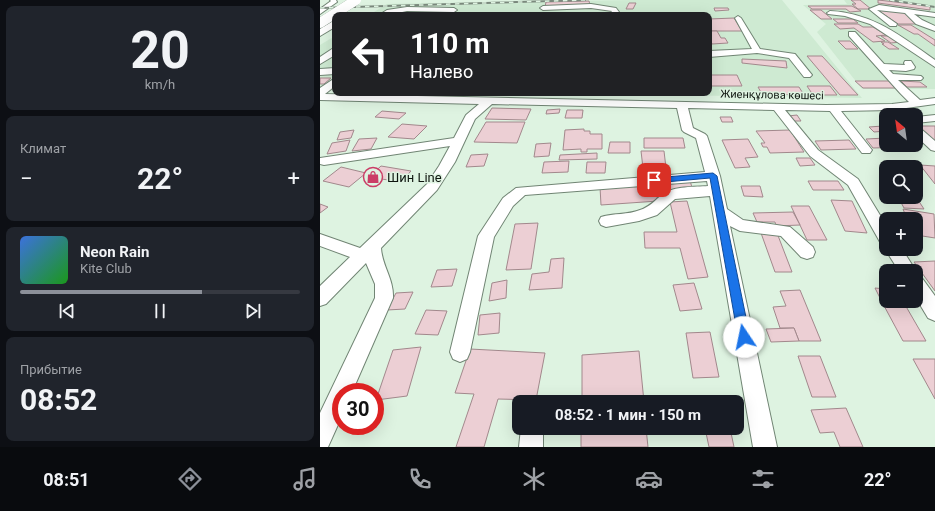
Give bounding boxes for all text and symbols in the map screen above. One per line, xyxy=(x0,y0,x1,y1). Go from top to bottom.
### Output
text: 20 xyxy=(130,20,190,81)
text: 110 m xyxy=(410,27,489,60)
icon: left xyxy=(344,28,396,80)
text: Налево xyxy=(410,61,473,82)
text: km/h xyxy=(145,77,175,92)
street label: Жиенқұлова көшесі xyxy=(720,88,824,102)
north arrow xyxy=(879,108,923,152)
map controls xyxy=(879,108,923,308)
text: Климат xyxy=(20,141,66,156)
button: search xyxy=(879,160,923,204)
text: 22° xyxy=(137,161,183,196)
pin xyxy=(637,163,671,197)
text: − xyxy=(20,166,33,191)
text: + xyxy=(288,166,300,191)
shop icon: Шин Line xyxy=(362,166,384,188)
icon: arrive xyxy=(643,169,665,191)
place label: Шин Line xyxy=(387,170,442,185)
button: + xyxy=(879,212,923,256)
text: Neon Rain xyxy=(80,243,149,261)
text: Kite Club xyxy=(80,261,132,276)
button: − xyxy=(879,264,923,308)
icon: previous xyxy=(56,300,78,322)
icon: pause xyxy=(149,300,171,322)
icon: next xyxy=(242,300,264,322)
position arrow xyxy=(723,316,765,358)
text: Прибытие xyxy=(20,362,82,377)
text: 08:52 xyxy=(20,382,97,417)
speed limit sign: 30 xyxy=(332,383,384,435)
text: 08:52 · 1 мин · 150 m xyxy=(555,406,701,424)
icon: directions xyxy=(176,465,204,493)
icon: music xyxy=(291,465,319,493)
icon: phone xyxy=(406,465,434,493)
icon: climate xyxy=(520,465,548,493)
icon: car xyxy=(635,465,663,493)
icon: filters xyxy=(749,465,777,493)
text: 08:51 xyxy=(43,469,90,490)
text: 22° xyxy=(864,469,892,490)

